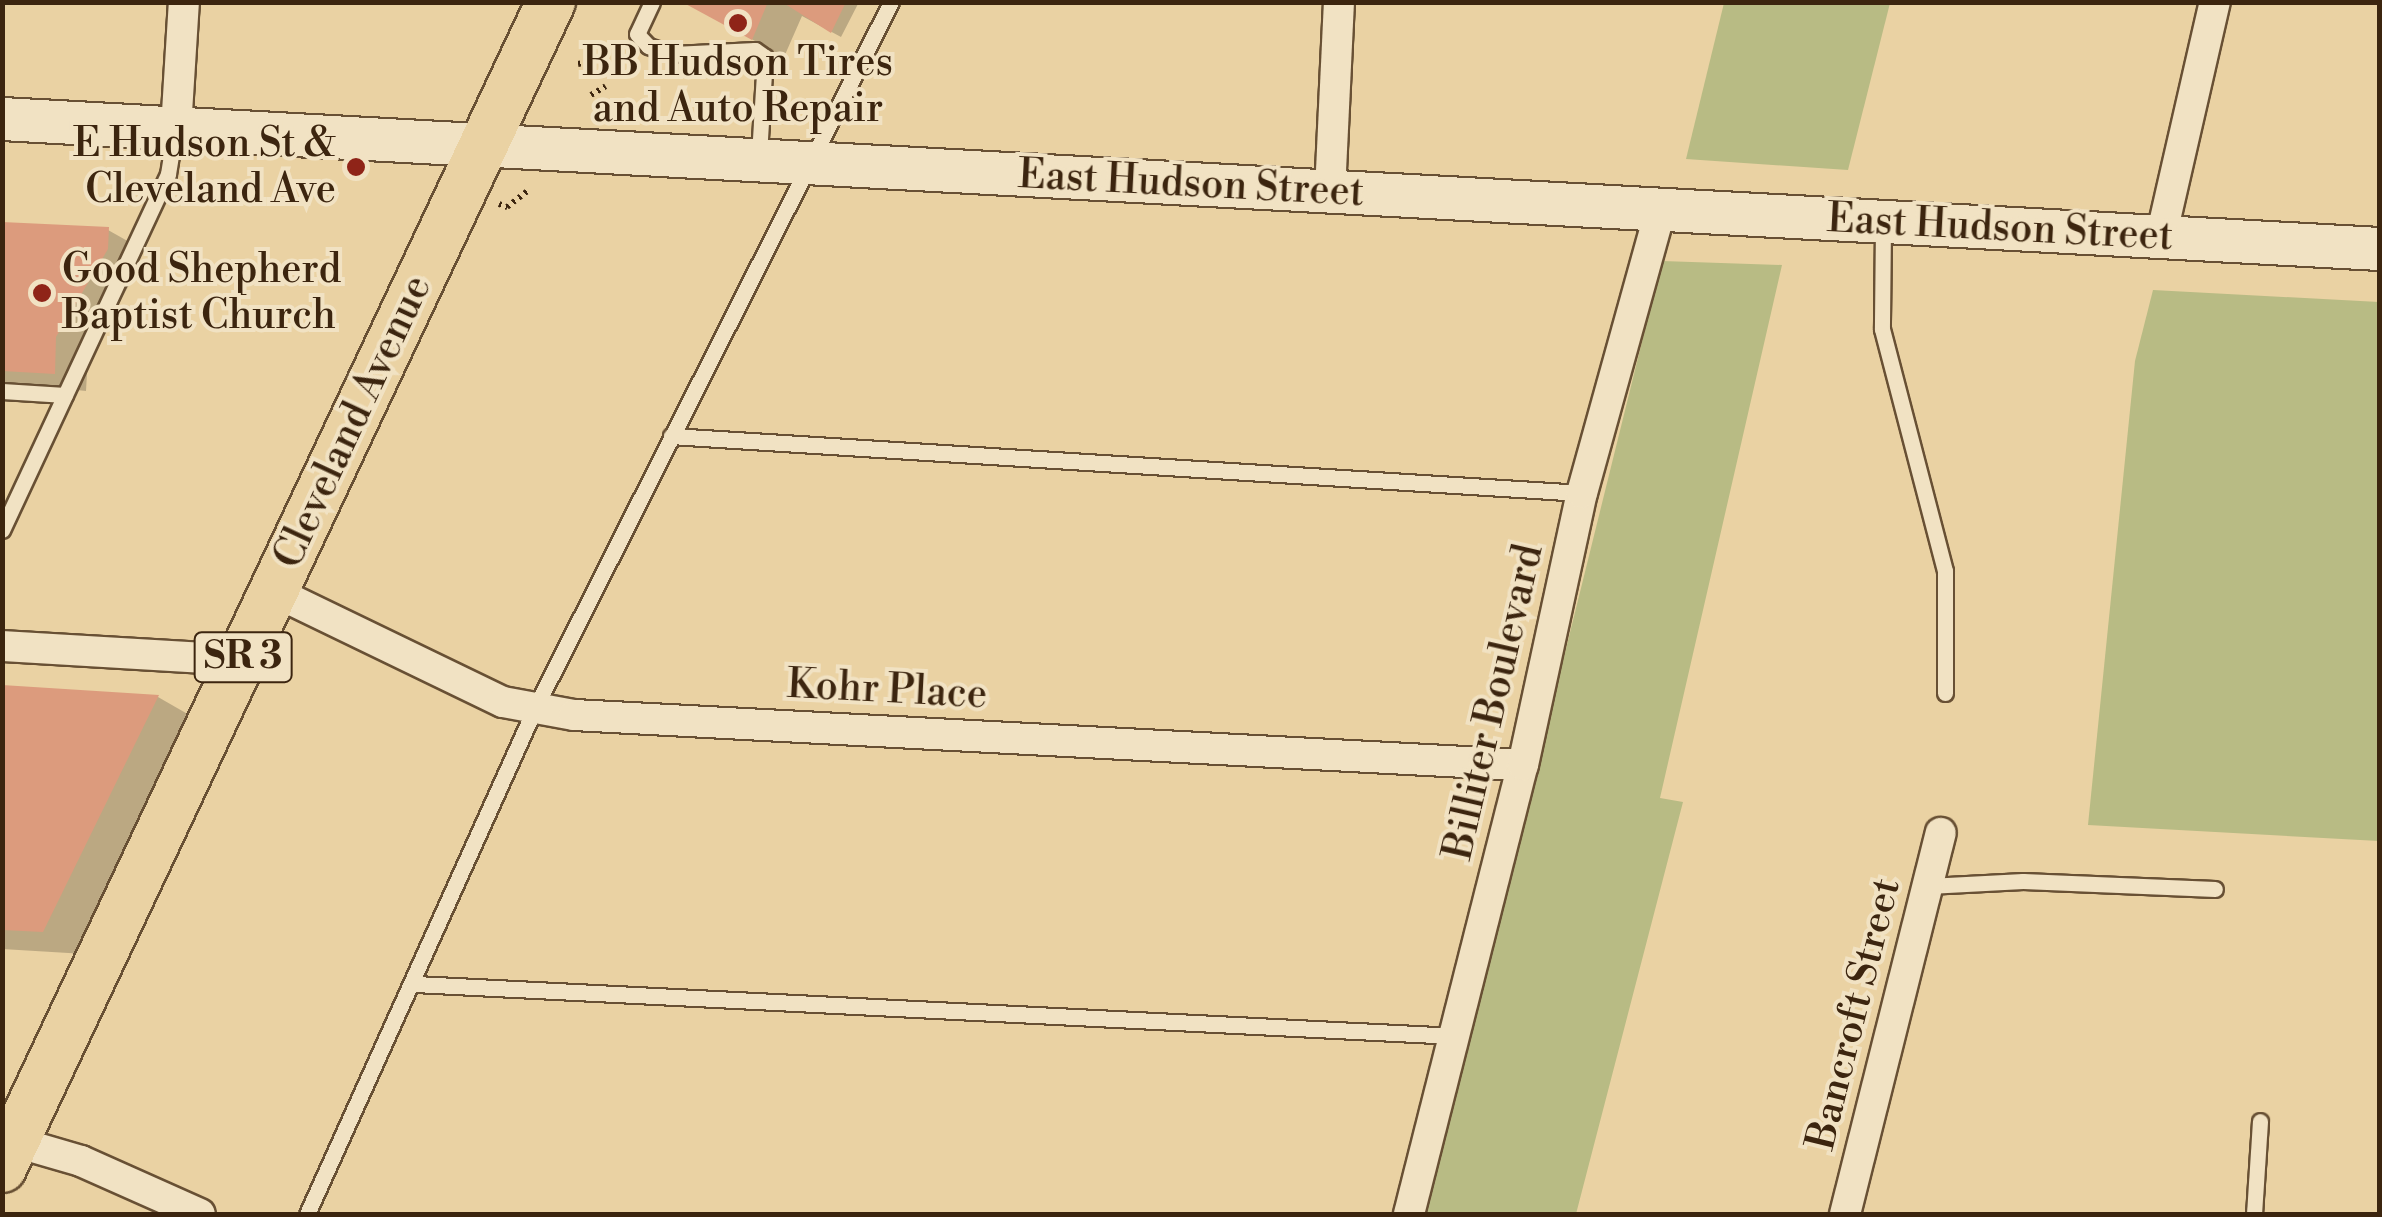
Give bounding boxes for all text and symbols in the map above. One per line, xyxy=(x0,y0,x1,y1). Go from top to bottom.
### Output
marker: BB Hudson Tires and Auto Repair xyxy=(727,12,749,34)
place label: BB Hudson Tires and Auto Repair xyxy=(583,39,893,133)
place label: E Hudson St & Cleveland Ave xyxy=(73,120,336,214)
street label: East Hudson Street xyxy=(1017,151,1365,217)
marker: E Hudson St & Cleveland Ave xyxy=(345,156,367,178)
street label: East Hudson Street xyxy=(1826,195,2174,261)
place label: Good Shepherd Baptist Church xyxy=(62,246,341,340)
street label: Cleveland Avenue xyxy=(264,268,442,576)
marker: Good Shepherd Baptist Church xyxy=(31,282,53,304)
street label: Billiter Boulevard xyxy=(1434,540,1554,864)
road number: SR 3 xyxy=(193,624,293,690)
street label: Kohr Place xyxy=(786,661,988,719)
street label: Bancroft Street xyxy=(1797,873,1911,1155)

